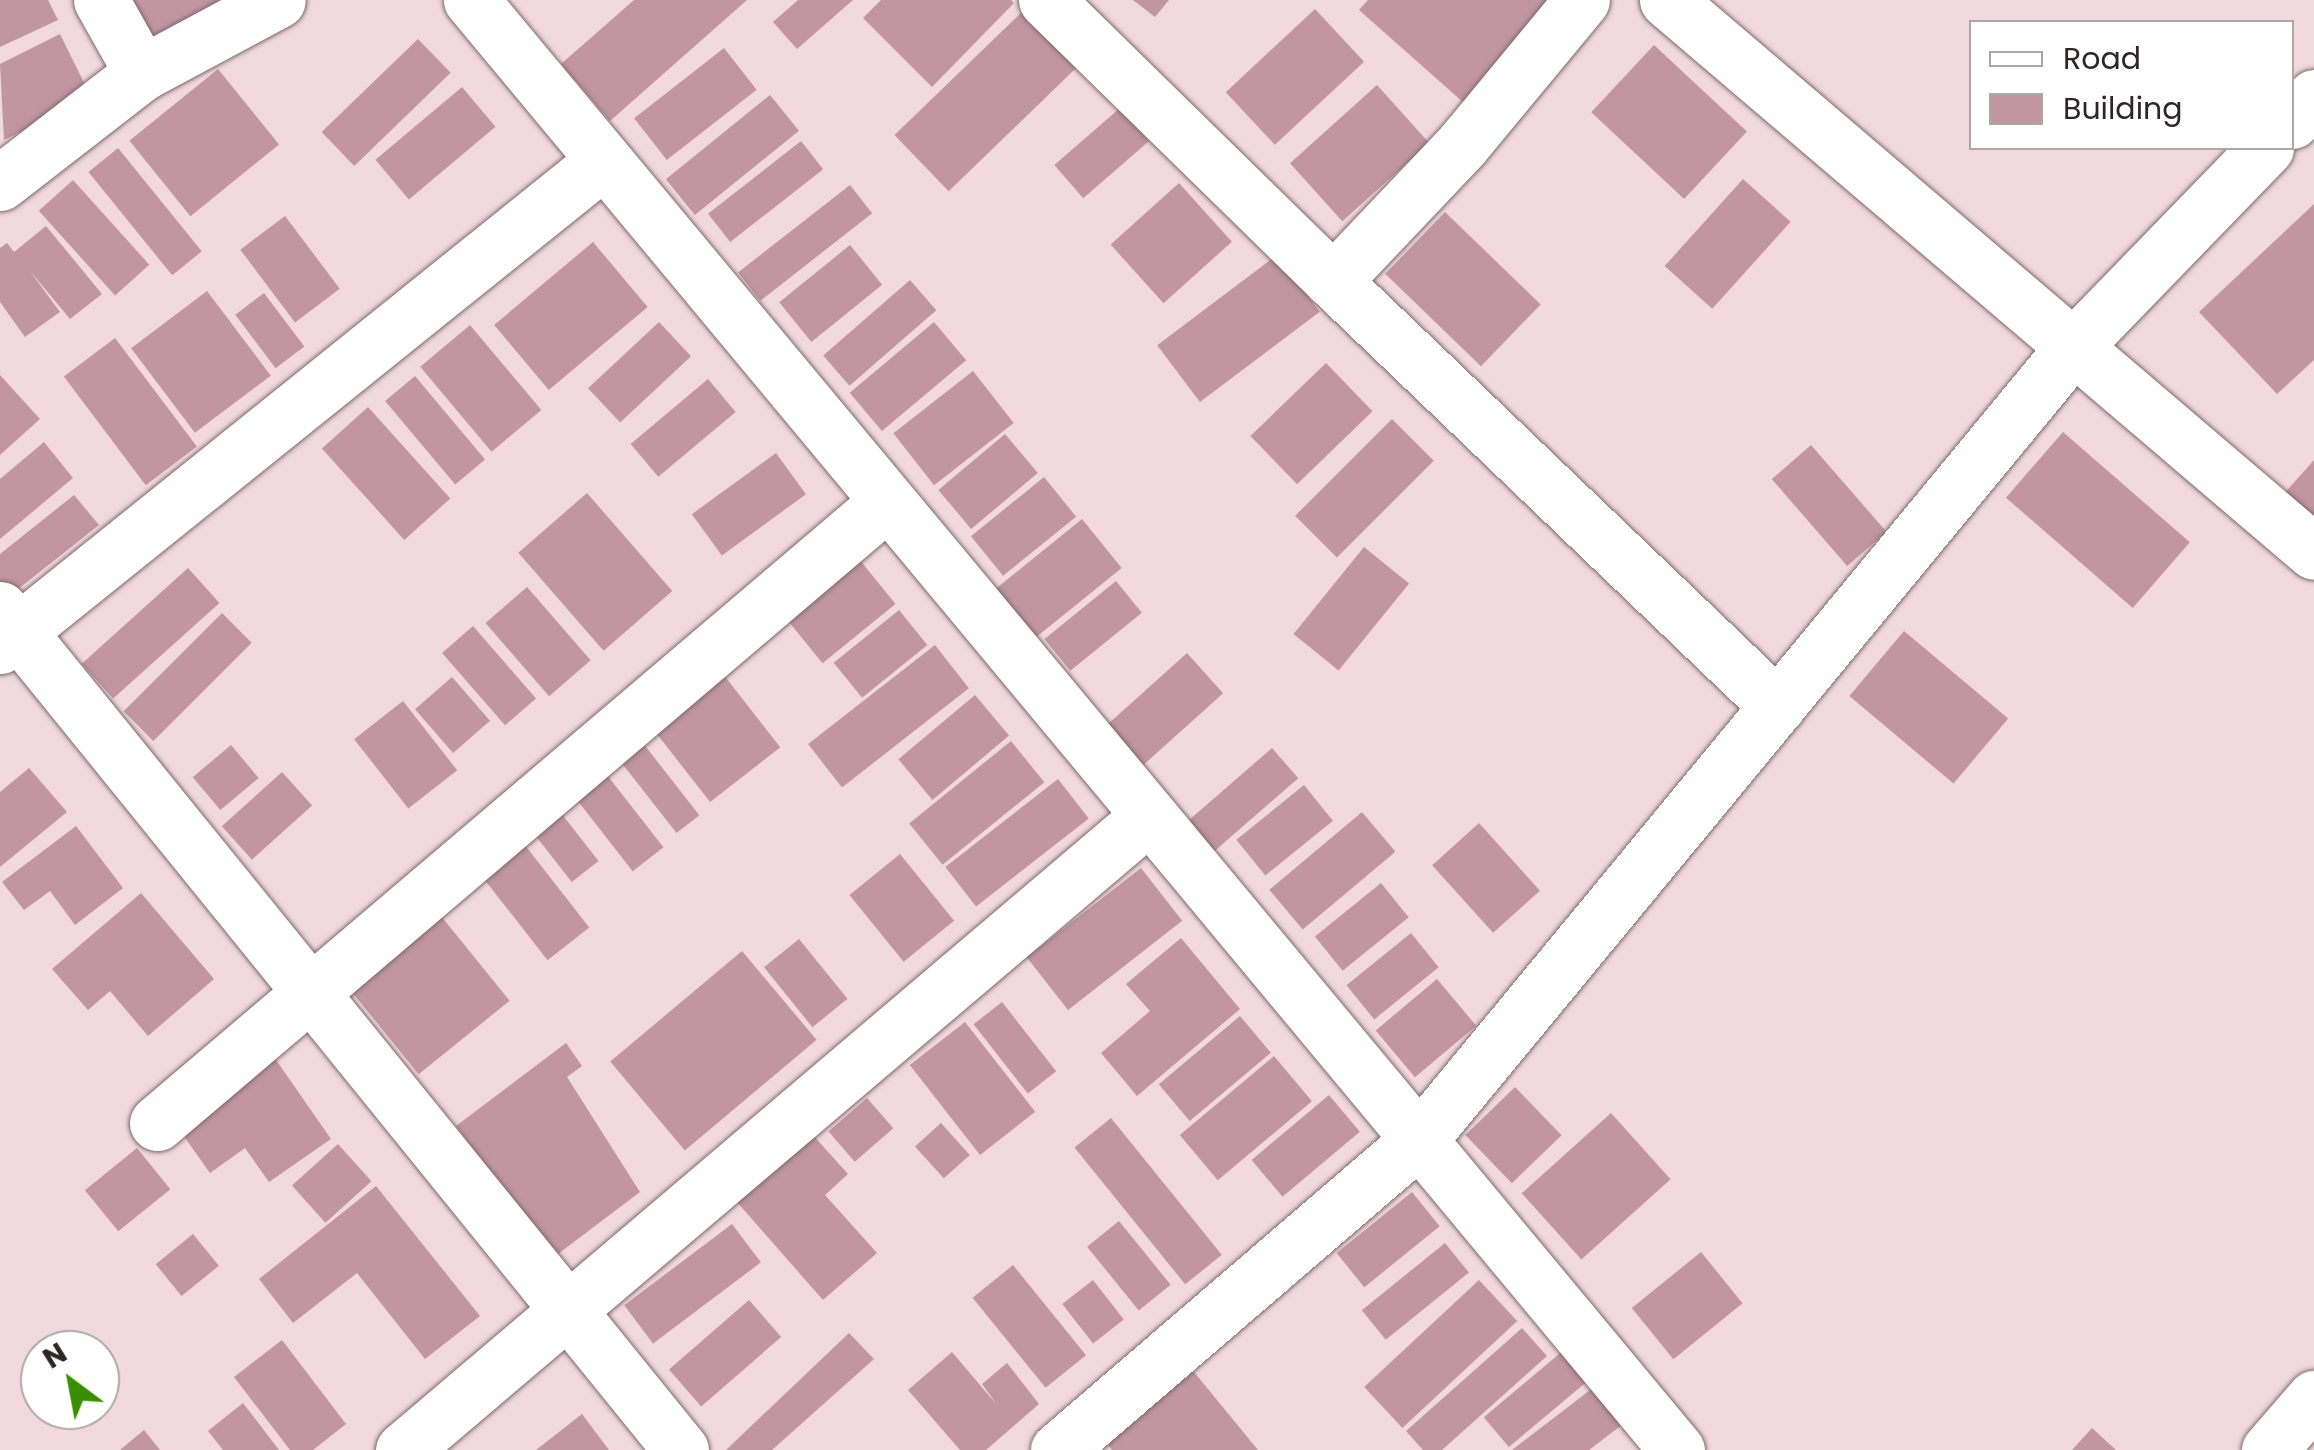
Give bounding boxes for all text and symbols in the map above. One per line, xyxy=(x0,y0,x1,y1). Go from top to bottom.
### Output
legend xyxy=(1969,20,2294,150)
text: Road xyxy=(2063,37,2141,80)
text: Building xyxy=(2063,87,2183,130)
north arrow xyxy=(20,1330,120,1430)
text: N xyxy=(36,1334,74,1378)

